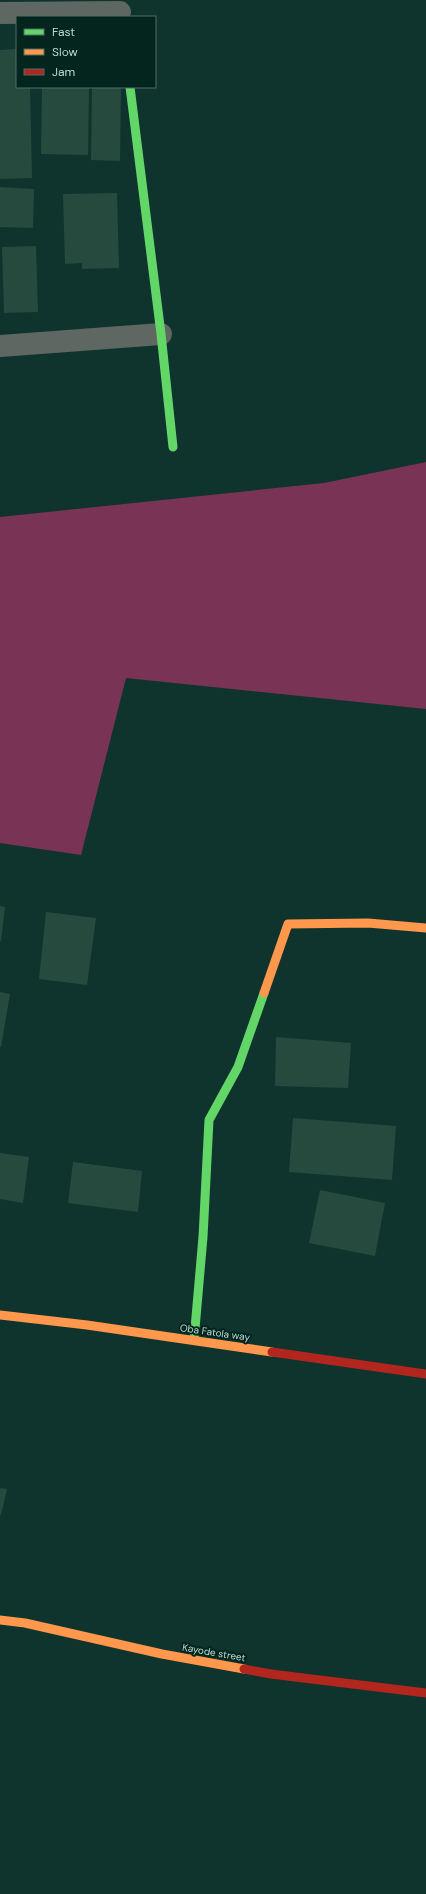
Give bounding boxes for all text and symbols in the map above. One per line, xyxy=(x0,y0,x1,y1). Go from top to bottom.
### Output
legend xyxy=(16,16,156,88)
text: Fast xyxy=(52,24,75,40)
text: Slow xyxy=(52,44,78,60)
text: Jam xyxy=(52,64,75,80)
street label: Oba Fatola way xyxy=(179,1321,251,1344)
street label: Kayode street xyxy=(181,1641,247,1664)

